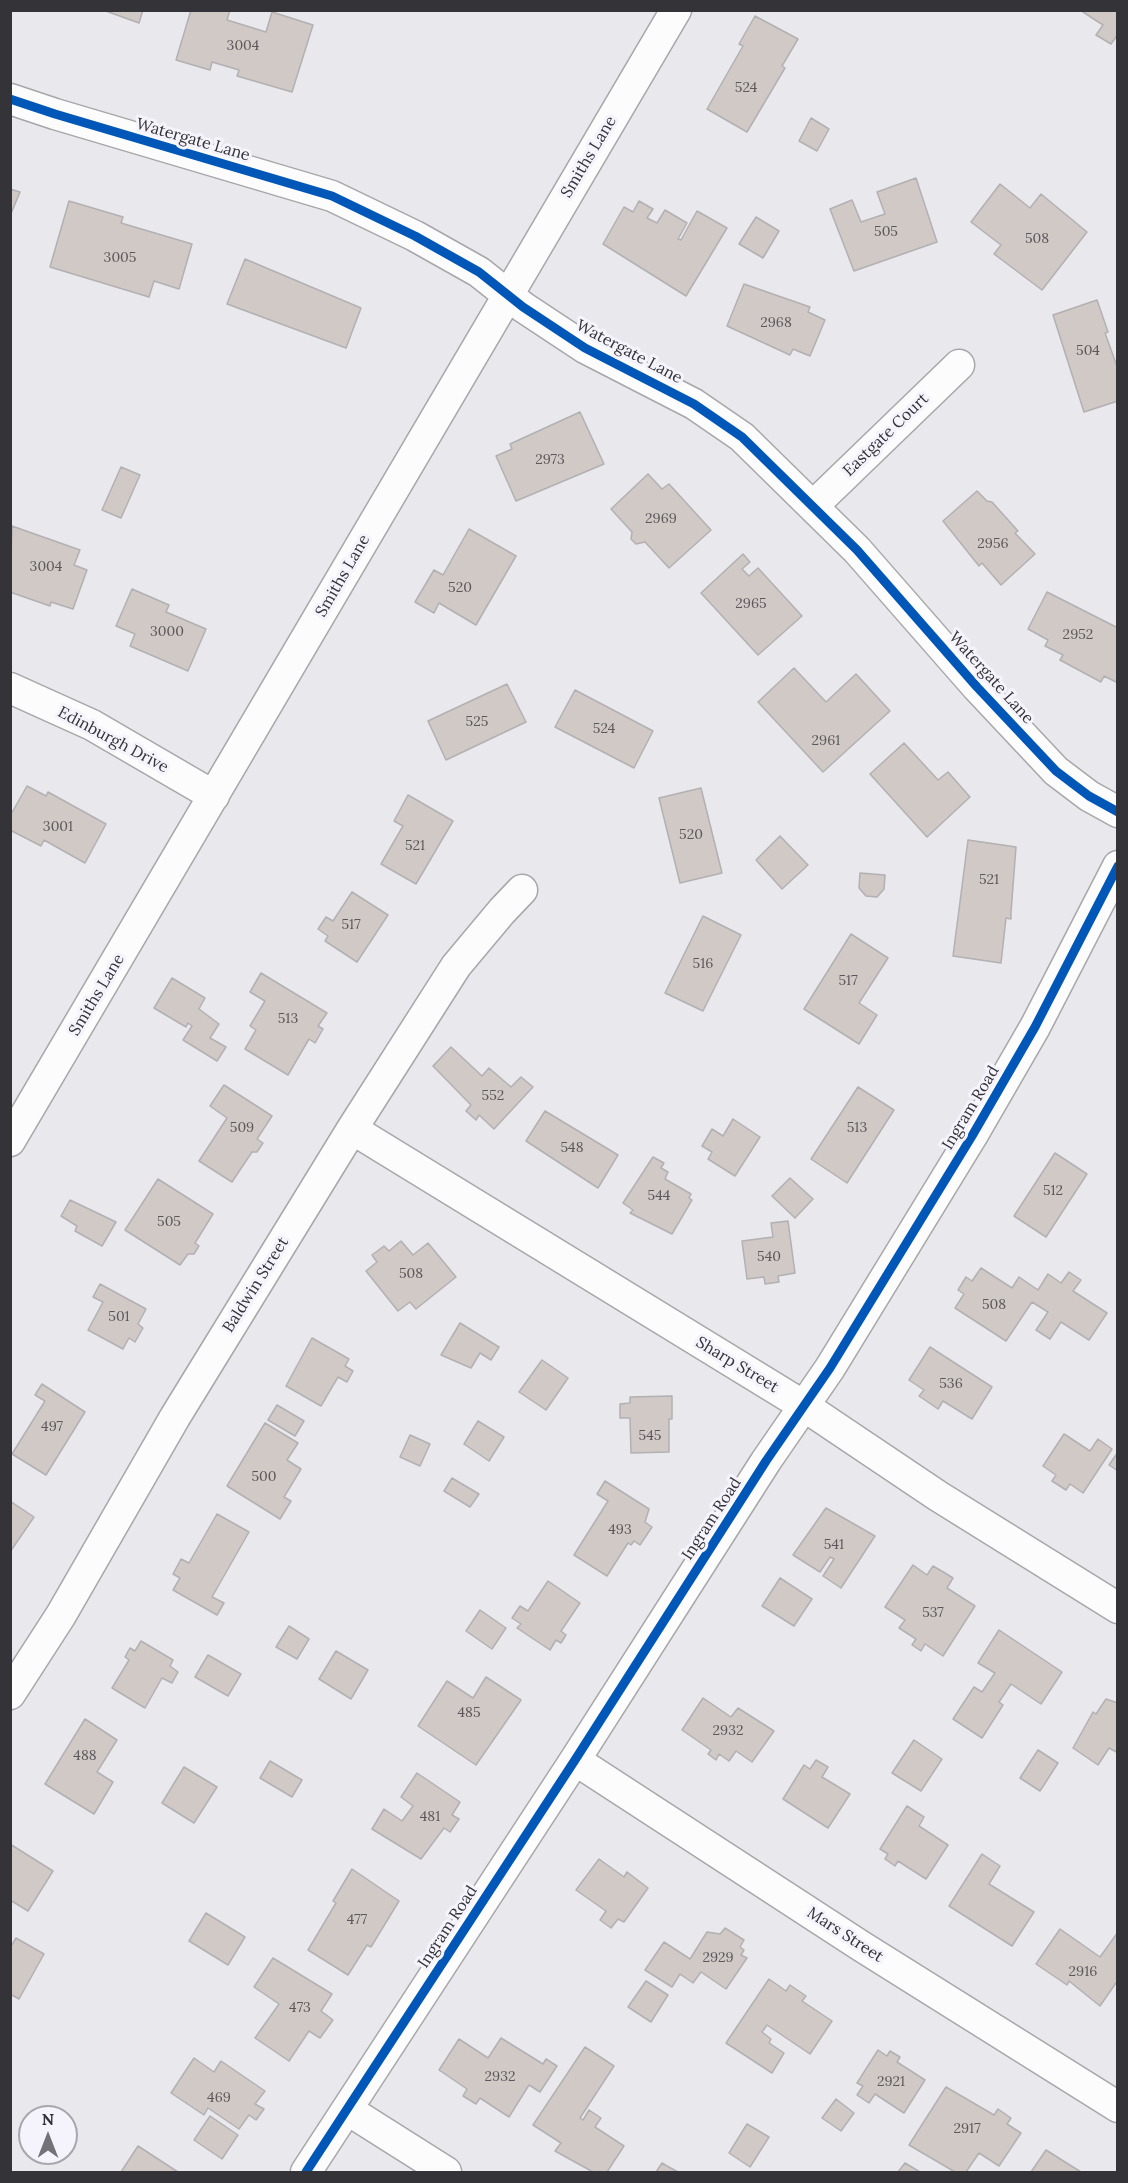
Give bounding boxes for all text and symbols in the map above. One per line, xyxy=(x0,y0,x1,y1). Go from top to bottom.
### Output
house number: 3004 xyxy=(227,38,259,54)
house number: 524 xyxy=(735,80,757,96)
street label: Smiths Lane xyxy=(557,113,621,201)
street label: Watergate Lane xyxy=(134,115,252,165)
house number: 505 xyxy=(874,224,898,240)
house number: 508 xyxy=(1025,231,1049,247)
house number: 3005 xyxy=(104,250,136,266)
house number: 2968 xyxy=(760,315,792,331)
street label: Watergate Lane xyxy=(573,316,685,388)
house number: 504 xyxy=(1076,343,1100,359)
street label: Eastgate Court xyxy=(839,389,933,481)
house number: 2973 xyxy=(535,452,565,468)
house number: 2969 xyxy=(645,511,677,527)
street label: Smiths Lane xyxy=(312,532,374,620)
house number: 2956 xyxy=(977,536,1009,552)
house number: 3004 xyxy=(30,559,62,575)
house number: 520 xyxy=(448,580,472,596)
house number: 2965 xyxy=(735,596,767,612)
house number: 3000 xyxy=(150,624,184,640)
house number: 2952 xyxy=(1063,627,1093,643)
street label: Watergate Lane xyxy=(945,628,1037,728)
street label: Edinburgh Drive xyxy=(54,703,172,777)
house number: 525 xyxy=(466,714,488,730)
house number: 524 xyxy=(593,721,615,737)
house number: 2961 xyxy=(812,733,840,749)
house number: 3001 xyxy=(43,819,73,835)
house number: 520 xyxy=(679,827,703,843)
house number: 521 xyxy=(405,838,425,854)
house number: 521 xyxy=(979,872,999,888)
house number: 517 xyxy=(341,917,361,933)
street label: Smiths Lane xyxy=(65,951,129,1039)
house number: 516 xyxy=(693,956,713,972)
house number: 517 xyxy=(838,973,858,989)
house number: 513 xyxy=(278,1011,298,1027)
street label: Ingram Road xyxy=(938,1063,1004,1153)
house number: 552 xyxy=(482,1088,504,1104)
house number: 509 xyxy=(230,1120,254,1136)
house number: 513 xyxy=(847,1120,867,1136)
house number: 548 xyxy=(560,1140,584,1156)
house number: 512 xyxy=(1043,1183,1063,1199)
house number: 544 xyxy=(648,1188,670,1204)
house number: 505 xyxy=(157,1214,181,1230)
street label: Baldwin Street xyxy=(219,1234,293,1336)
house number: 540 xyxy=(757,1249,781,1265)
house number: 508 xyxy=(399,1266,423,1282)
house number: 508 xyxy=(982,1297,1006,1313)
house number: 501 xyxy=(108,1309,130,1325)
street label: Sharp Street xyxy=(692,1333,782,1397)
house number: 536 xyxy=(939,1376,963,1392)
house number: 497 xyxy=(41,1419,63,1435)
house number: 545 xyxy=(639,1428,661,1444)
house number: 500 xyxy=(251,1469,277,1485)
street label: Ingram Road xyxy=(678,1474,746,1564)
house number: 493 xyxy=(608,1522,632,1538)
house number: 541 xyxy=(824,1537,844,1553)
house number: 537 xyxy=(922,1605,944,1621)
house number: 485 xyxy=(457,1705,481,1721)
house number: 2932 xyxy=(713,1723,743,1739)
house number: 488 xyxy=(73,1748,97,1764)
house number: 481 xyxy=(420,1809,440,1825)
street label: Ingram Road xyxy=(414,1882,482,1972)
street label: Mars Street xyxy=(803,1903,887,1967)
house number: 477 xyxy=(347,1912,367,1928)
house number: 2929 xyxy=(702,1950,734,1966)
house number: 2916 xyxy=(1069,1964,1097,1980)
house number: 473 xyxy=(289,2000,311,2016)
house number: 2932 xyxy=(485,2069,515,2085)
house number: 2921 xyxy=(877,2074,905,2090)
house number: 469 xyxy=(207,2090,231,2106)
north arrow xyxy=(18,2105,78,2165)
text: N xyxy=(42,2109,54,2129)
house number: 2917 xyxy=(953,2121,981,2137)

